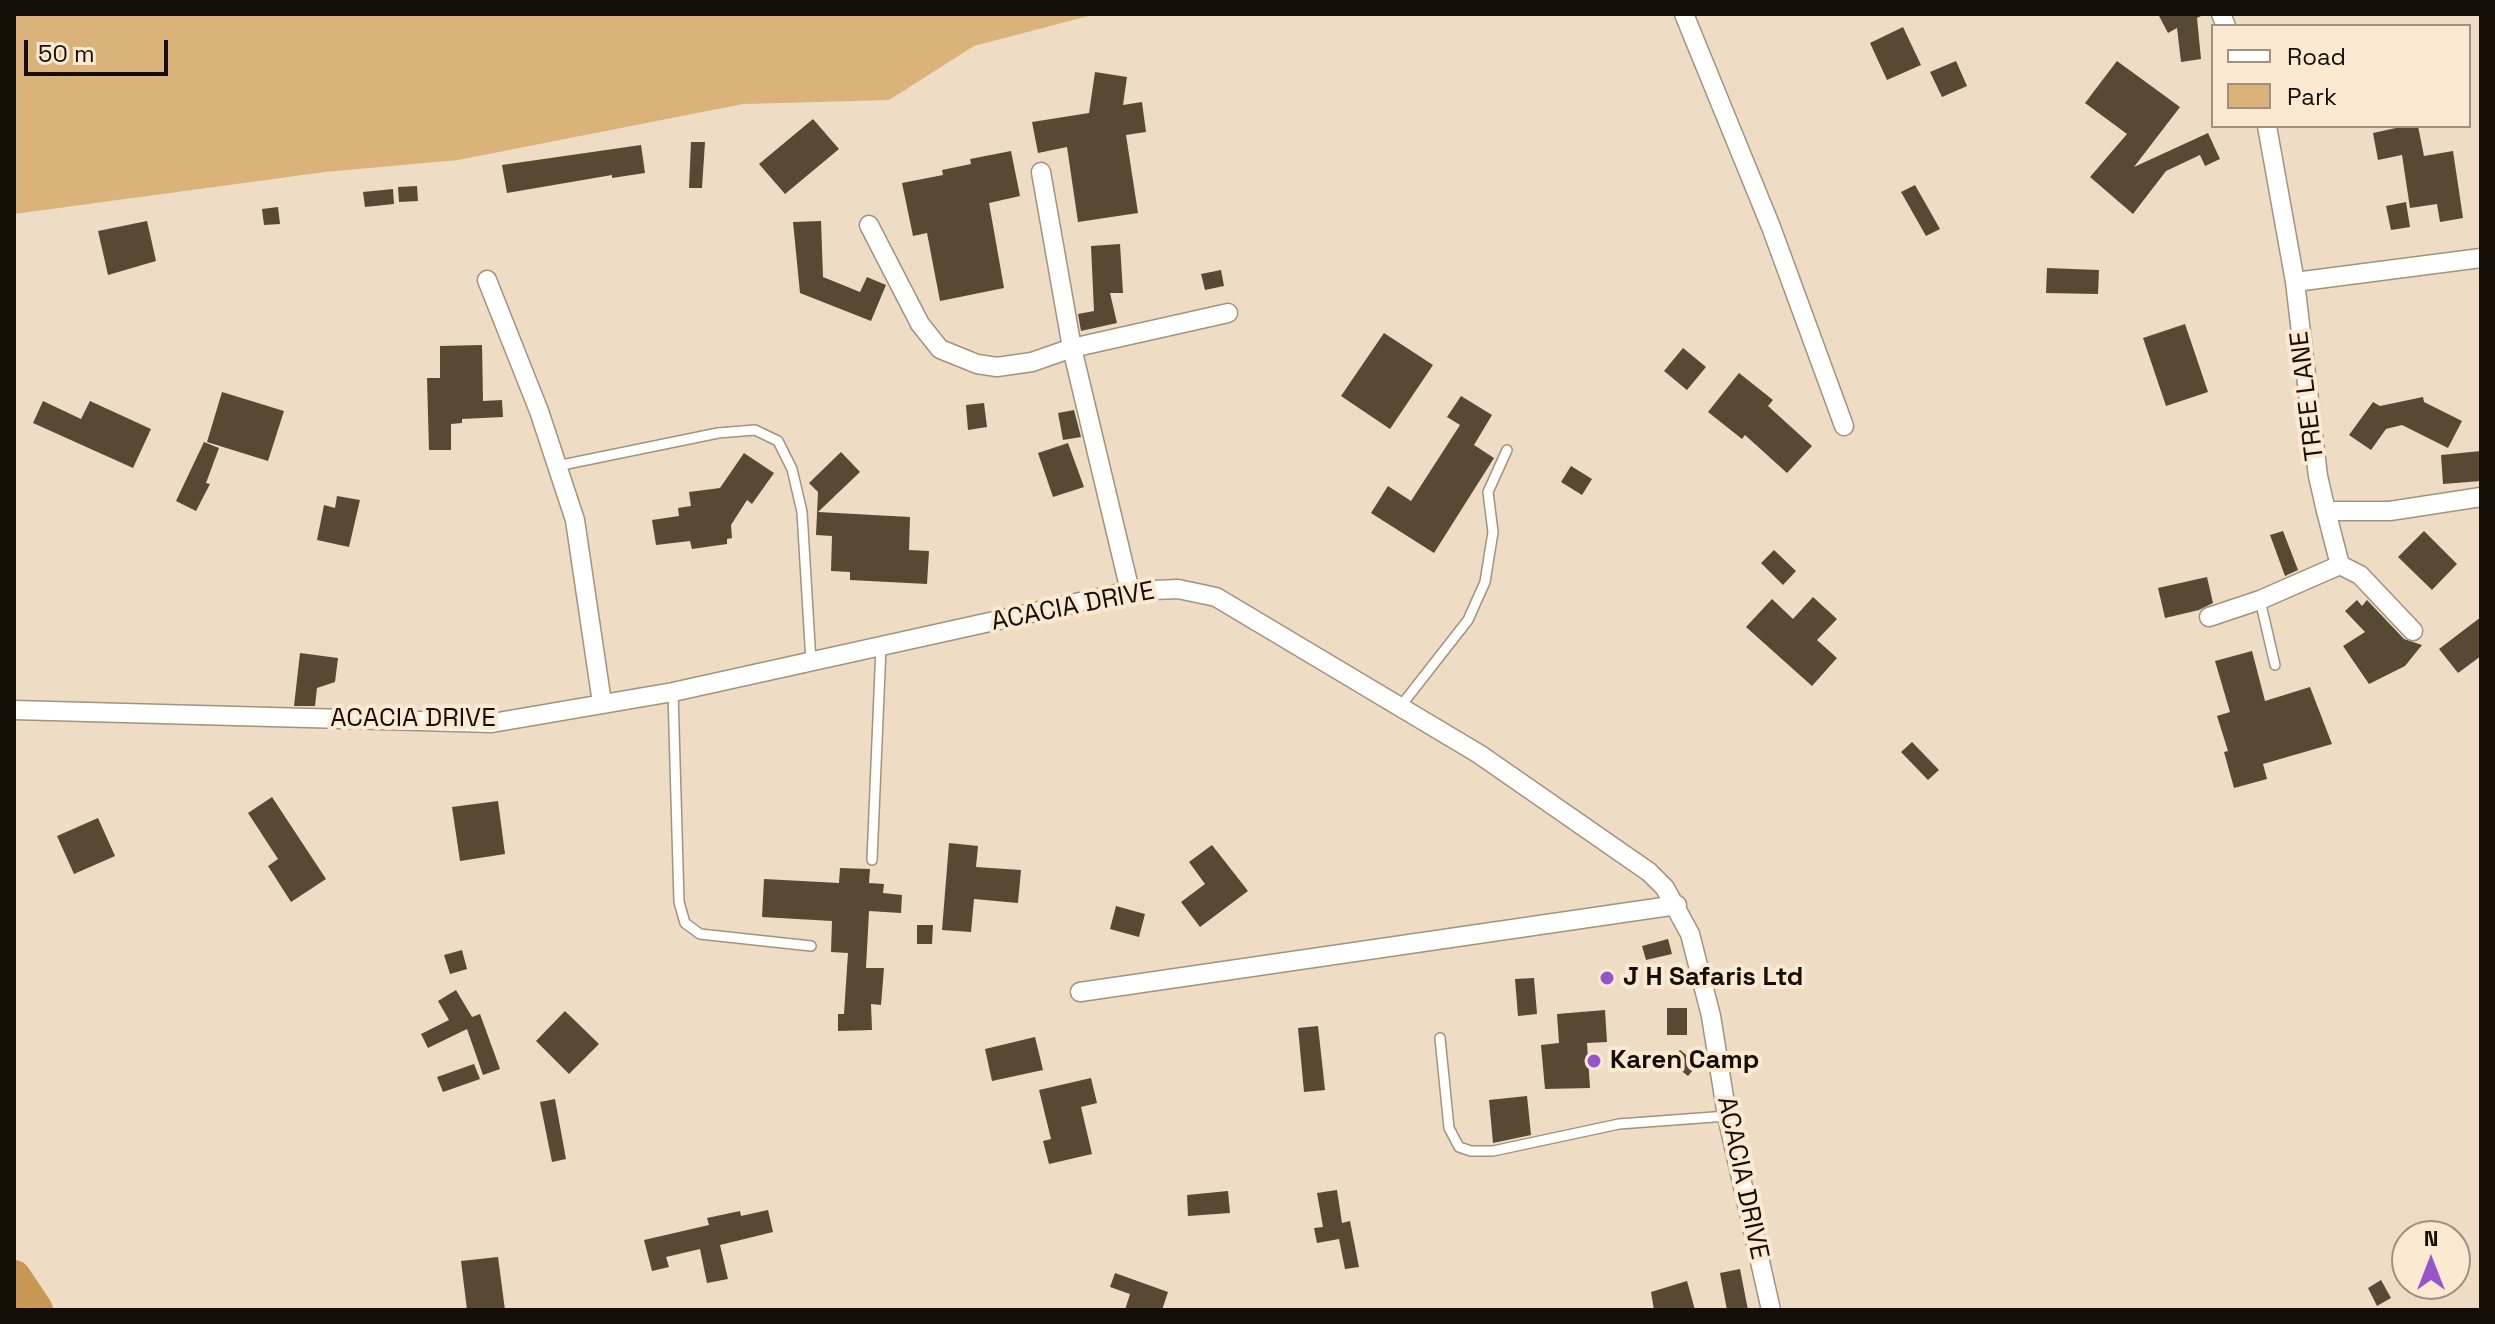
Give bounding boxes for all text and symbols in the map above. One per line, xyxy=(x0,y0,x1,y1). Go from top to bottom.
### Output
scale bar xyxy=(28,24,172,74)
legend xyxy=(2211,24,2471,128)
text: 50 m xyxy=(38,38,95,69)
text: Road xyxy=(2287,41,2346,72)
text: Park xyxy=(2287,81,2337,112)
street label: TREE LANE xyxy=(2285,330,2331,462)
street label: ACACIA DRIVE xyxy=(989,576,1157,638)
street label: ACACIA DRIVE xyxy=(330,703,496,735)
place label: J H Safaris Ltd xyxy=(1623,962,1803,994)
marker: J H Safaris Ltd xyxy=(1598,969,1616,987)
place label: Karen Camp xyxy=(1610,1045,1759,1077)
marker: Karen Camp xyxy=(1585,1052,1603,1070)
street label: ACACIA DRIVE xyxy=(1710,1094,1774,1262)
north arrow xyxy=(2391,1220,2471,1300)
text: N xyxy=(2424,1224,2438,1252)

